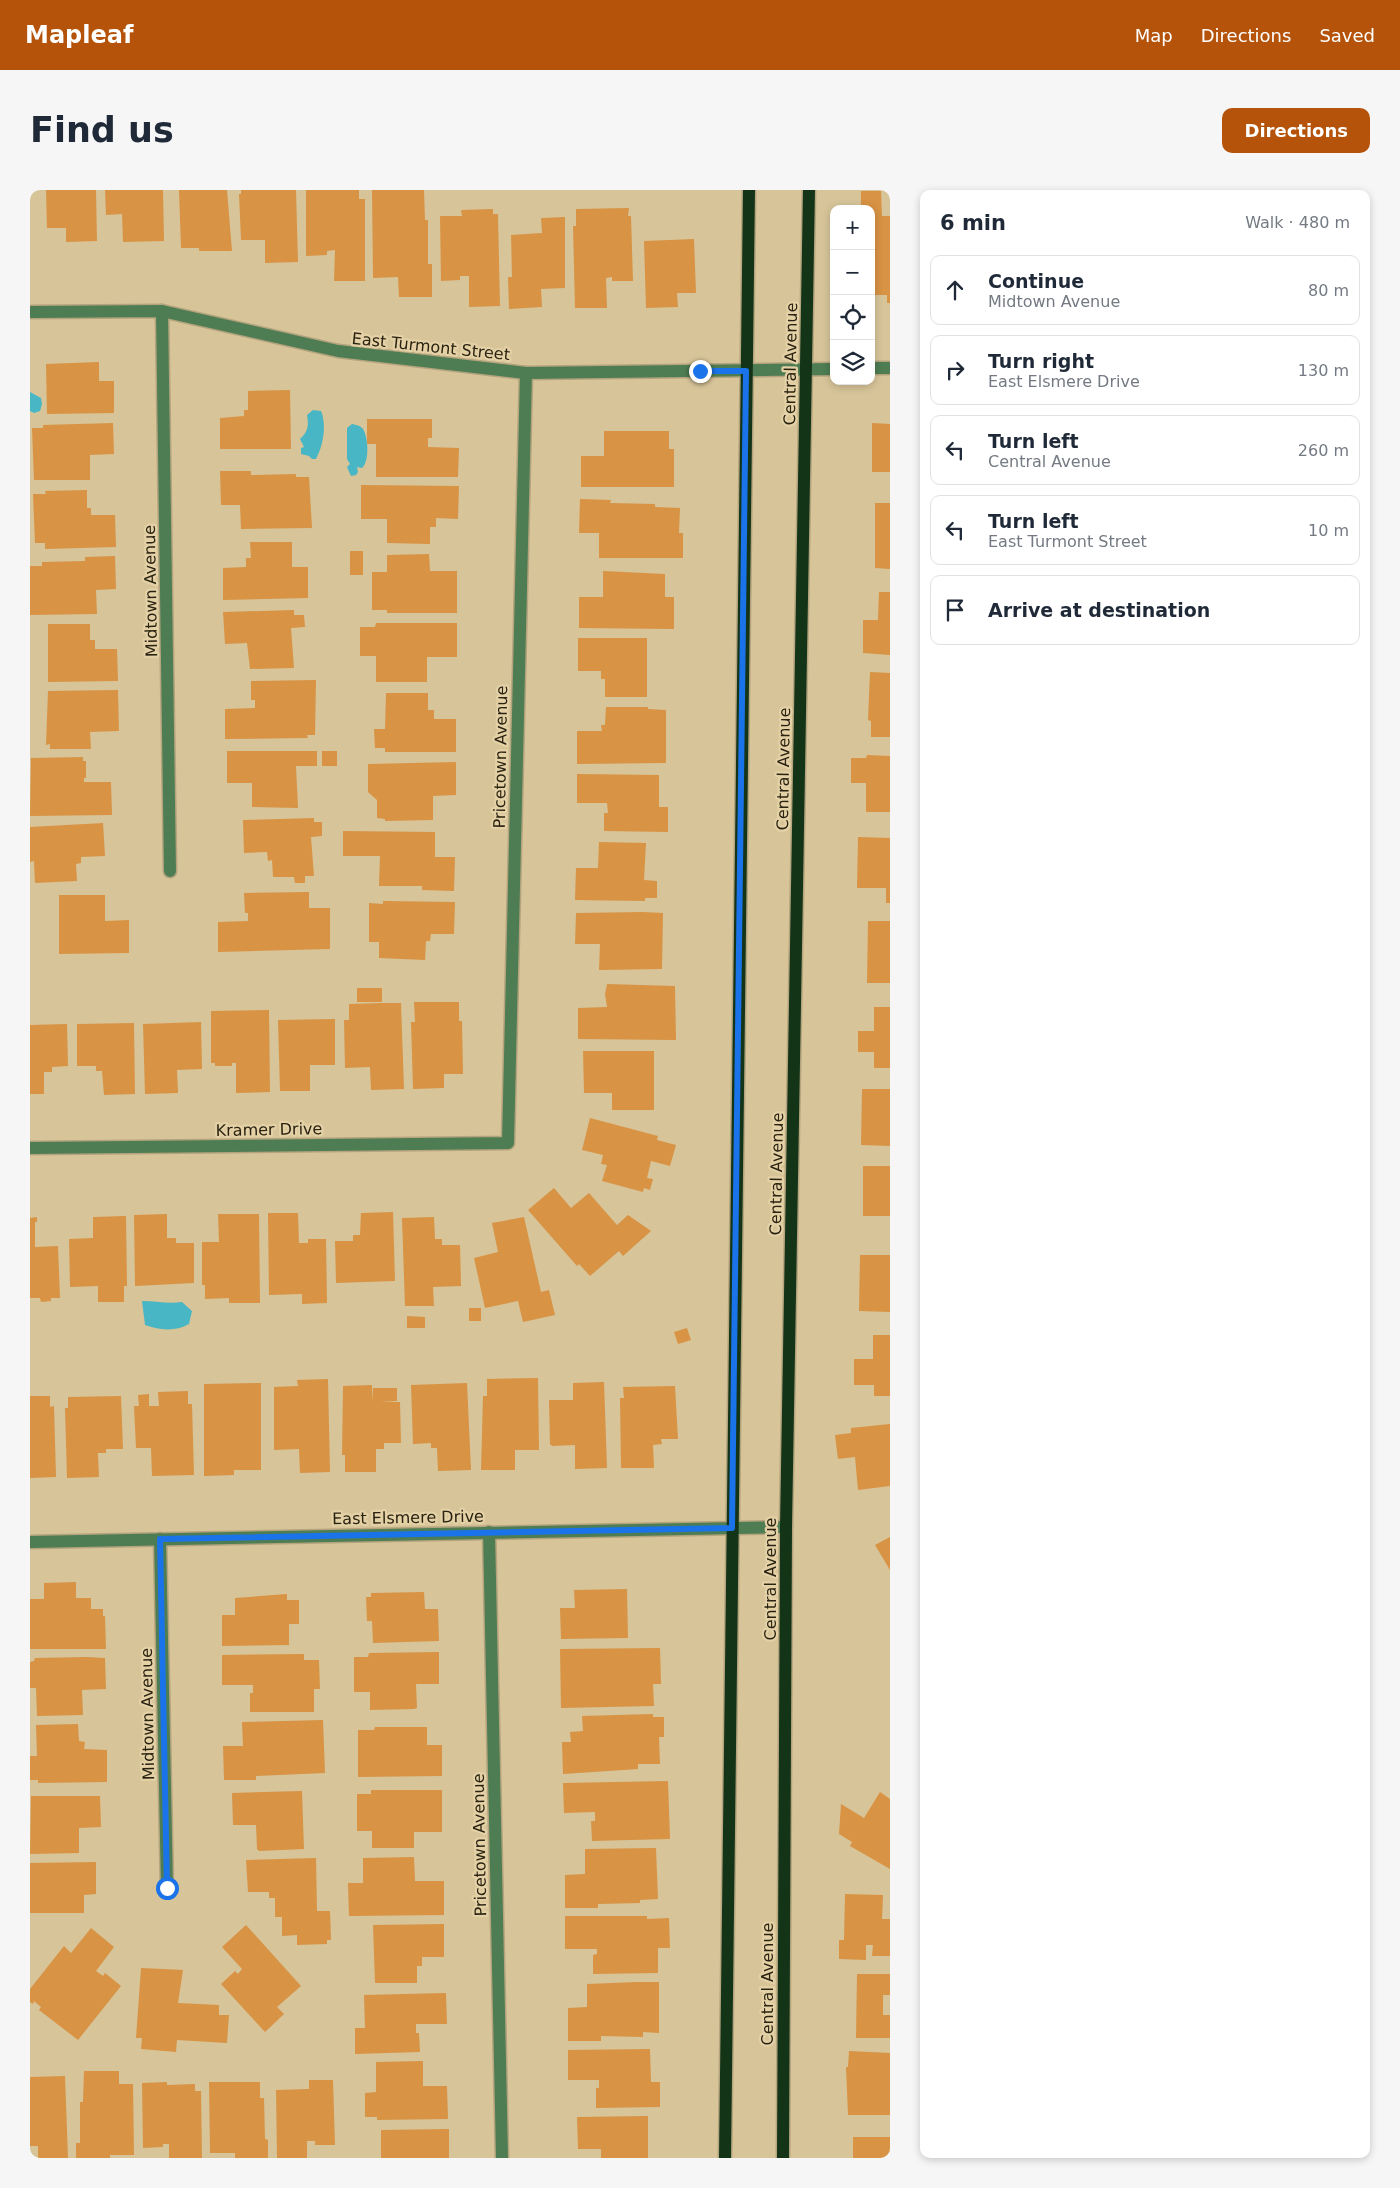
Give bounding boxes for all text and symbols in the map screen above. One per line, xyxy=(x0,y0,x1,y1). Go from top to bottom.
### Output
text: Mapleaf xyxy=(25,21,133,49)
text: Map xyxy=(1135,25,1173,46)
text: Directions xyxy=(1201,25,1291,46)
text: Saved xyxy=(1319,25,1375,46)
button: Directions xyxy=(1222,108,1370,153)
text: Find us xyxy=(30,110,174,150)
map controls xyxy=(830,205,875,385)
button: + xyxy=(830,205,875,250)
text: 6 min xyxy=(940,211,1006,235)
text: Walk · 480 m xyxy=(1245,213,1350,232)
button: − xyxy=(830,250,875,295)
text: Continue xyxy=(988,270,1084,292)
icon: ahead xyxy=(941,276,969,304)
text: 80 m xyxy=(1308,281,1349,300)
text: Midtown Avenue xyxy=(988,292,1120,311)
button: locate xyxy=(830,295,875,340)
street label: Central Avenue xyxy=(780,302,801,426)
street label: East Turmont Street xyxy=(351,329,511,364)
button: layers xyxy=(830,340,875,385)
text: Turn right xyxy=(988,350,1094,372)
icon: right xyxy=(941,356,969,384)
route end xyxy=(689,360,712,383)
text: 130 m xyxy=(1298,361,1349,380)
text: East Elsmere Drive xyxy=(988,372,1140,391)
text: Turn left xyxy=(988,430,1079,452)
icon: left xyxy=(941,436,969,464)
text: 260 m xyxy=(1298,441,1349,460)
text: Central Avenue xyxy=(988,452,1111,471)
text: Turn left xyxy=(988,510,1079,532)
icon: left xyxy=(941,516,969,544)
text: 10 m xyxy=(1308,521,1349,540)
street label: Midtown Avenue xyxy=(140,525,161,657)
text: East Turmont Street xyxy=(988,532,1147,551)
icon: arrive xyxy=(941,596,969,624)
text: Arrive at destination xyxy=(988,599,1210,621)
street label: Pricetown Avenue xyxy=(490,685,511,829)
street label: Central Avenue xyxy=(773,707,794,831)
street label: Central Avenue xyxy=(766,1112,787,1236)
street label: Kramer Drive xyxy=(216,1119,322,1140)
street label: East Elsmere Drive xyxy=(332,1507,484,1528)
street label: Central Avenue xyxy=(761,1518,780,1640)
street label: Midtown Avenue xyxy=(137,1648,158,1780)
street label: Pricetown Avenue xyxy=(469,1773,490,1917)
route start xyxy=(156,1877,179,1900)
street label: Central Avenue xyxy=(758,1923,777,2045)

